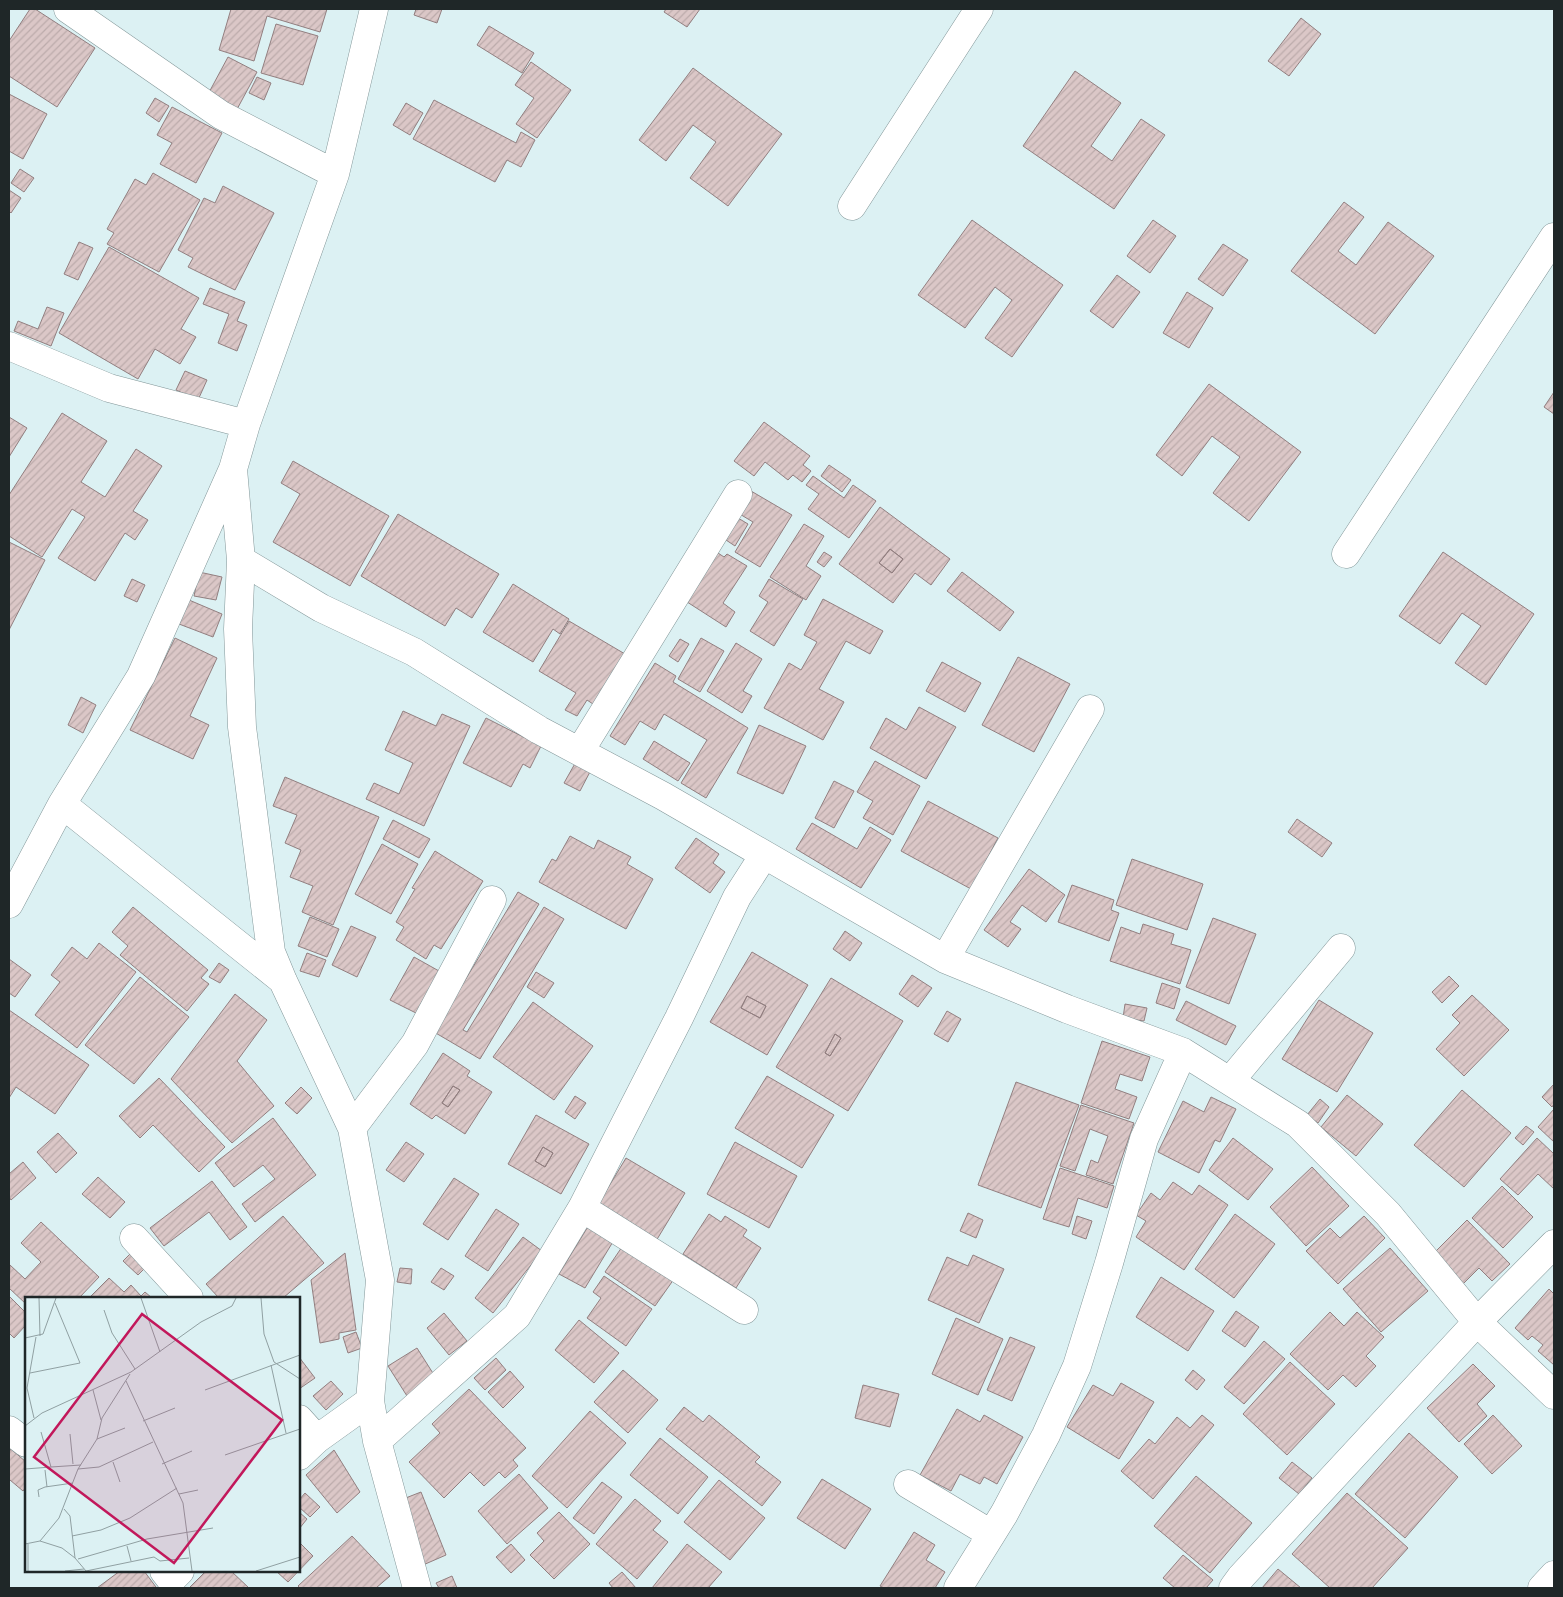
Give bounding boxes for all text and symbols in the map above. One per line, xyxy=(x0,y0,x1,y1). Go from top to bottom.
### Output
inset map xyxy=(25,1297,300,1572)

